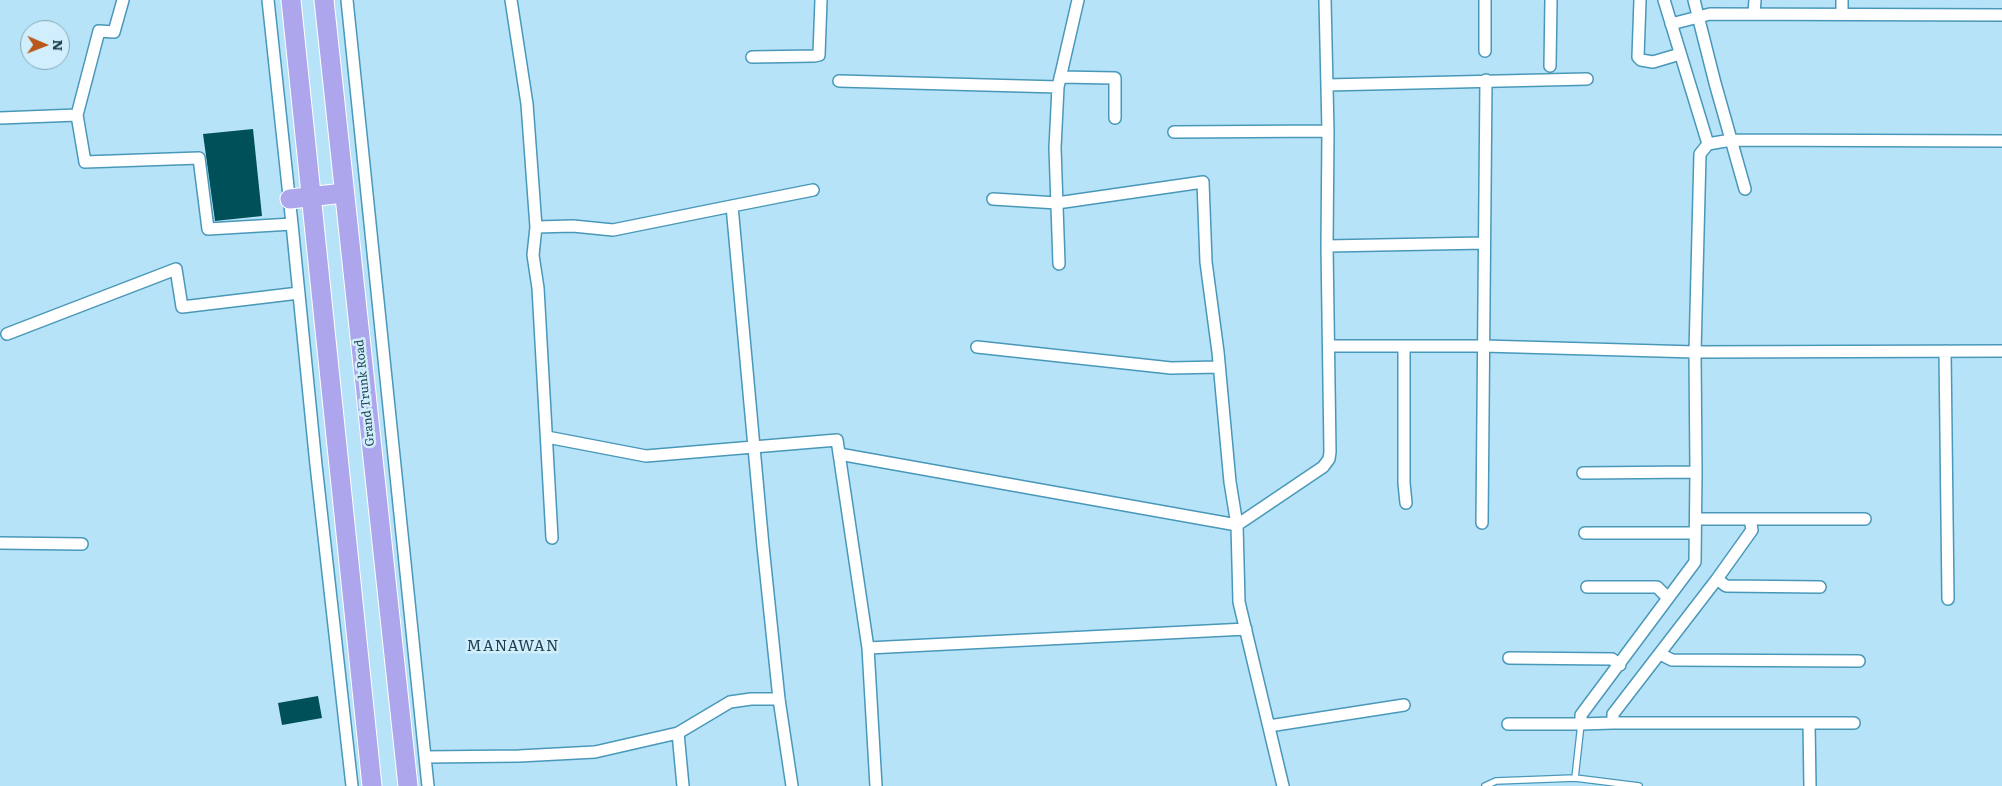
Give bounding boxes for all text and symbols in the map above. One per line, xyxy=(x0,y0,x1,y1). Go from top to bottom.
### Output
north arrow xyxy=(20,20,70,70)
text: N xyxy=(49,39,69,51)
street label: Grand Trunk Road xyxy=(352,339,378,447)
district label: MANAWAN xyxy=(466,638,560,656)

